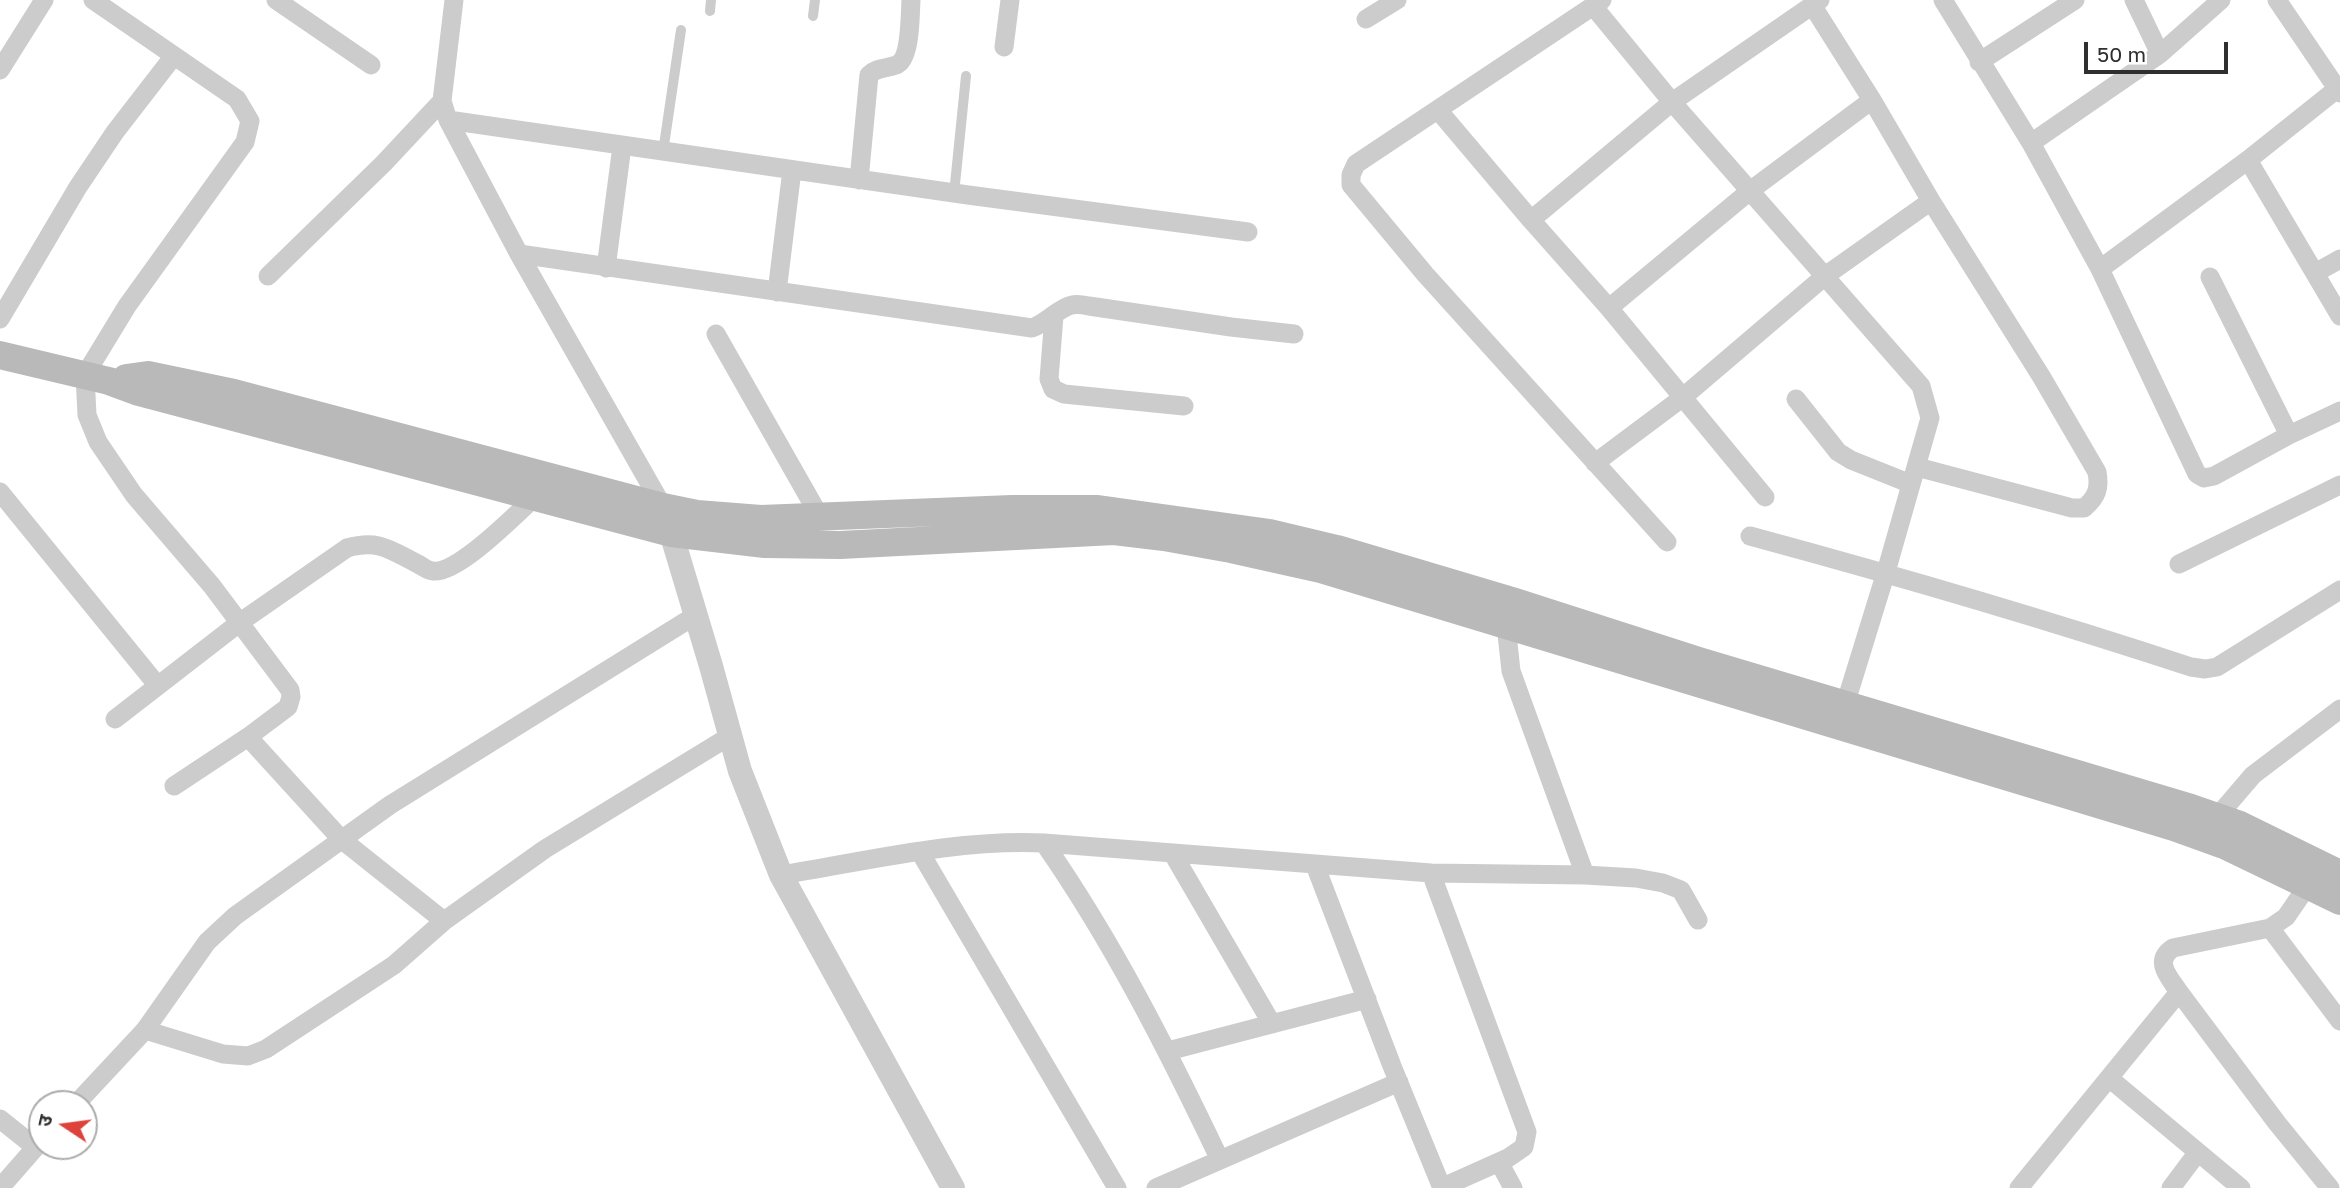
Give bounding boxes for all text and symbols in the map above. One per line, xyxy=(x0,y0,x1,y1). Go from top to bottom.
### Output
scale bar xyxy=(2088,28,2232,72)
text: 50 m xyxy=(2097,41,2146,67)
north arrow xyxy=(28,1090,98,1160)
text: उ xyxy=(32,1113,56,1129)

